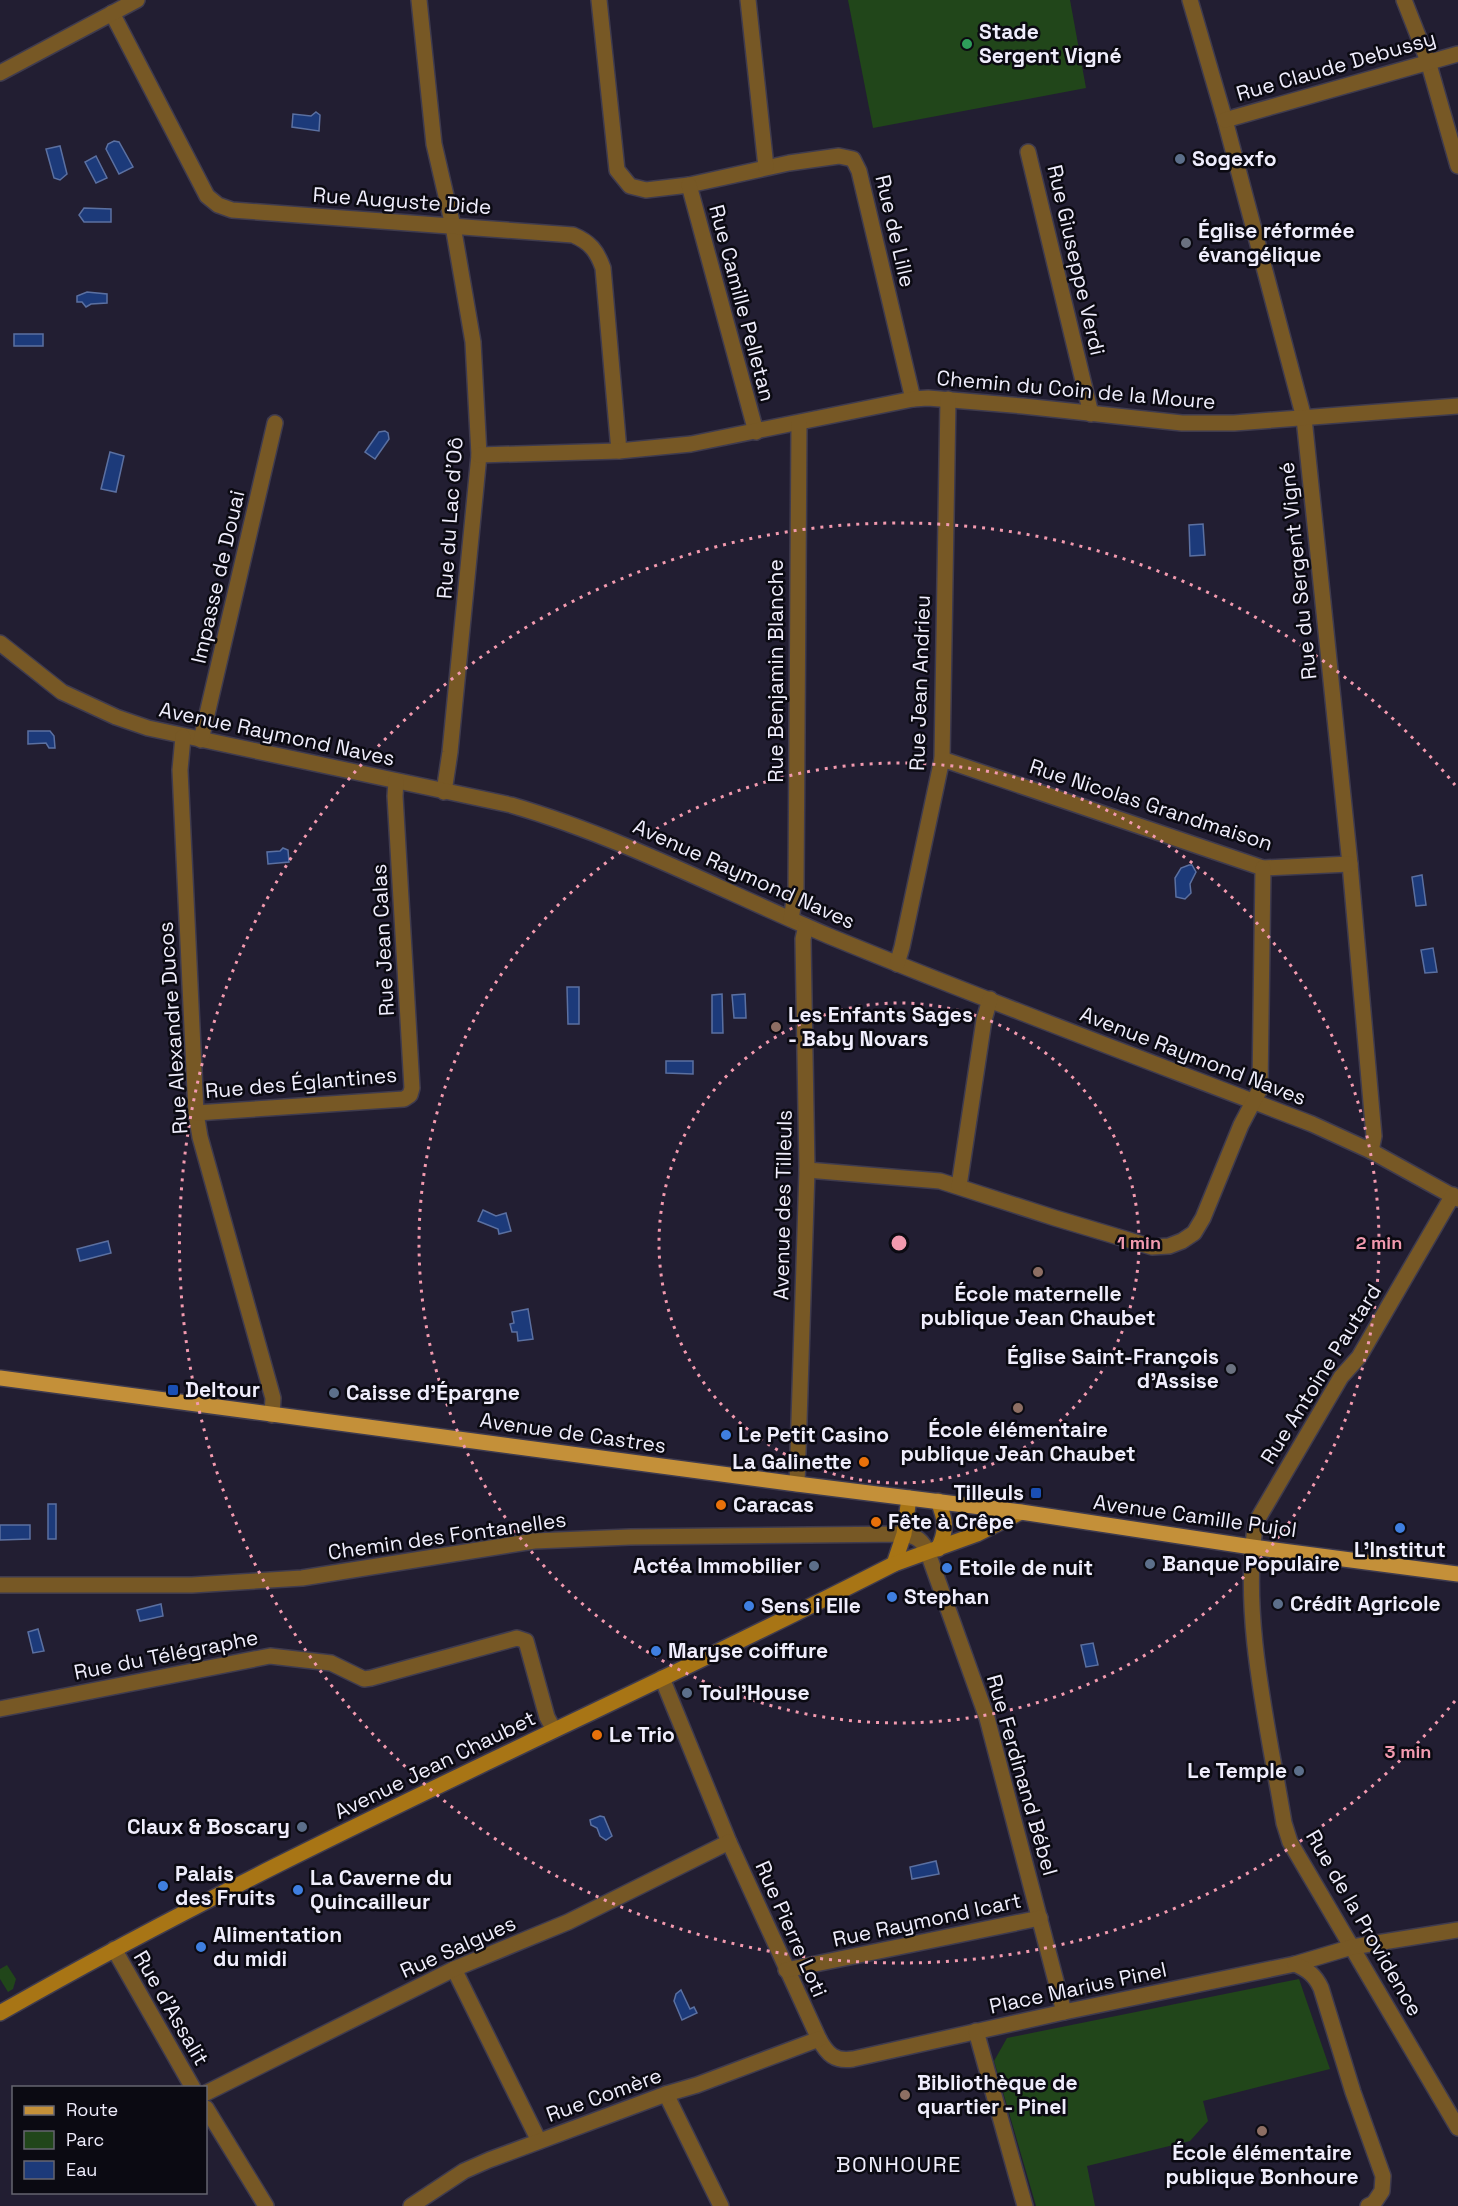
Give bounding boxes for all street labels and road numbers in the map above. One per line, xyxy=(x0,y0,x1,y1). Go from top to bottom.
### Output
street label: Rue Claude Debussy xyxy=(1233,24,1439,107)
street label: Rue Giuseppe Verdi xyxy=(1041,162,1112,358)
street label: Rue de Lille xyxy=(869,172,922,290)
street label: Rue Auguste Dide xyxy=(312,181,492,220)
street label: Rue Camille Pelletan xyxy=(703,202,782,404)
street label: Chemin du Coin de la Moure xyxy=(935,364,1217,415)
street label: Rue du Lac d'Oô xyxy=(430,436,469,600)
street label: Rue du Sergent Vigné xyxy=(1273,461,1322,681)
street label: Impasse de Douai xyxy=(184,488,251,666)
street label: Rue Benjamin Blanche xyxy=(762,559,789,783)
street label: Rue Jean Andrieu xyxy=(903,594,936,772)
street label: Avenue Raymond Naves xyxy=(157,695,397,772)
street label: Rue Nicolas Grandmaison xyxy=(1026,752,1276,857)
street label: Avenue Raymond Naves xyxy=(629,812,859,935)
street label: Rue Jean Calas xyxy=(365,863,400,1017)
street label: Rue Alexandre Ducos xyxy=(152,921,193,1135)
street label: Avenue Raymond Naves xyxy=(1076,1000,1310,1111)
street label: Rue des Églantines xyxy=(204,1061,398,1104)
street label: Avenue des Tilleuls xyxy=(767,1110,798,1300)
street label: Rue Antoine Pautard xyxy=(1254,1279,1387,1469)
street label: Avenue de Castres xyxy=(478,1406,668,1459)
street label: Avenue Camille Pujol xyxy=(1092,1488,1299,1543)
street label: Chemin des Fontanelles xyxy=(326,1505,568,1566)
street label: Rue du Télégraphe xyxy=(71,1623,260,1686)
street label: Rue Ferdinand Bébel xyxy=(981,1671,1064,1879)
street label: Avenue Jean Chaubet xyxy=(330,1704,540,1825)
street label: Rue de la Providence xyxy=(1300,1825,1429,2021)
street label: Rue Pierre Loti xyxy=(749,1857,834,2001)
street label: Rue Raymond Icart xyxy=(830,1886,1024,1953)
street label: Rue Salgues xyxy=(396,1909,520,1984)
street label: Rue d'Assalit xyxy=(128,1945,215,2070)
street label: Place Marius Pinel xyxy=(987,1956,1169,2020)
street label: Rue Comère xyxy=(542,2061,665,2128)

